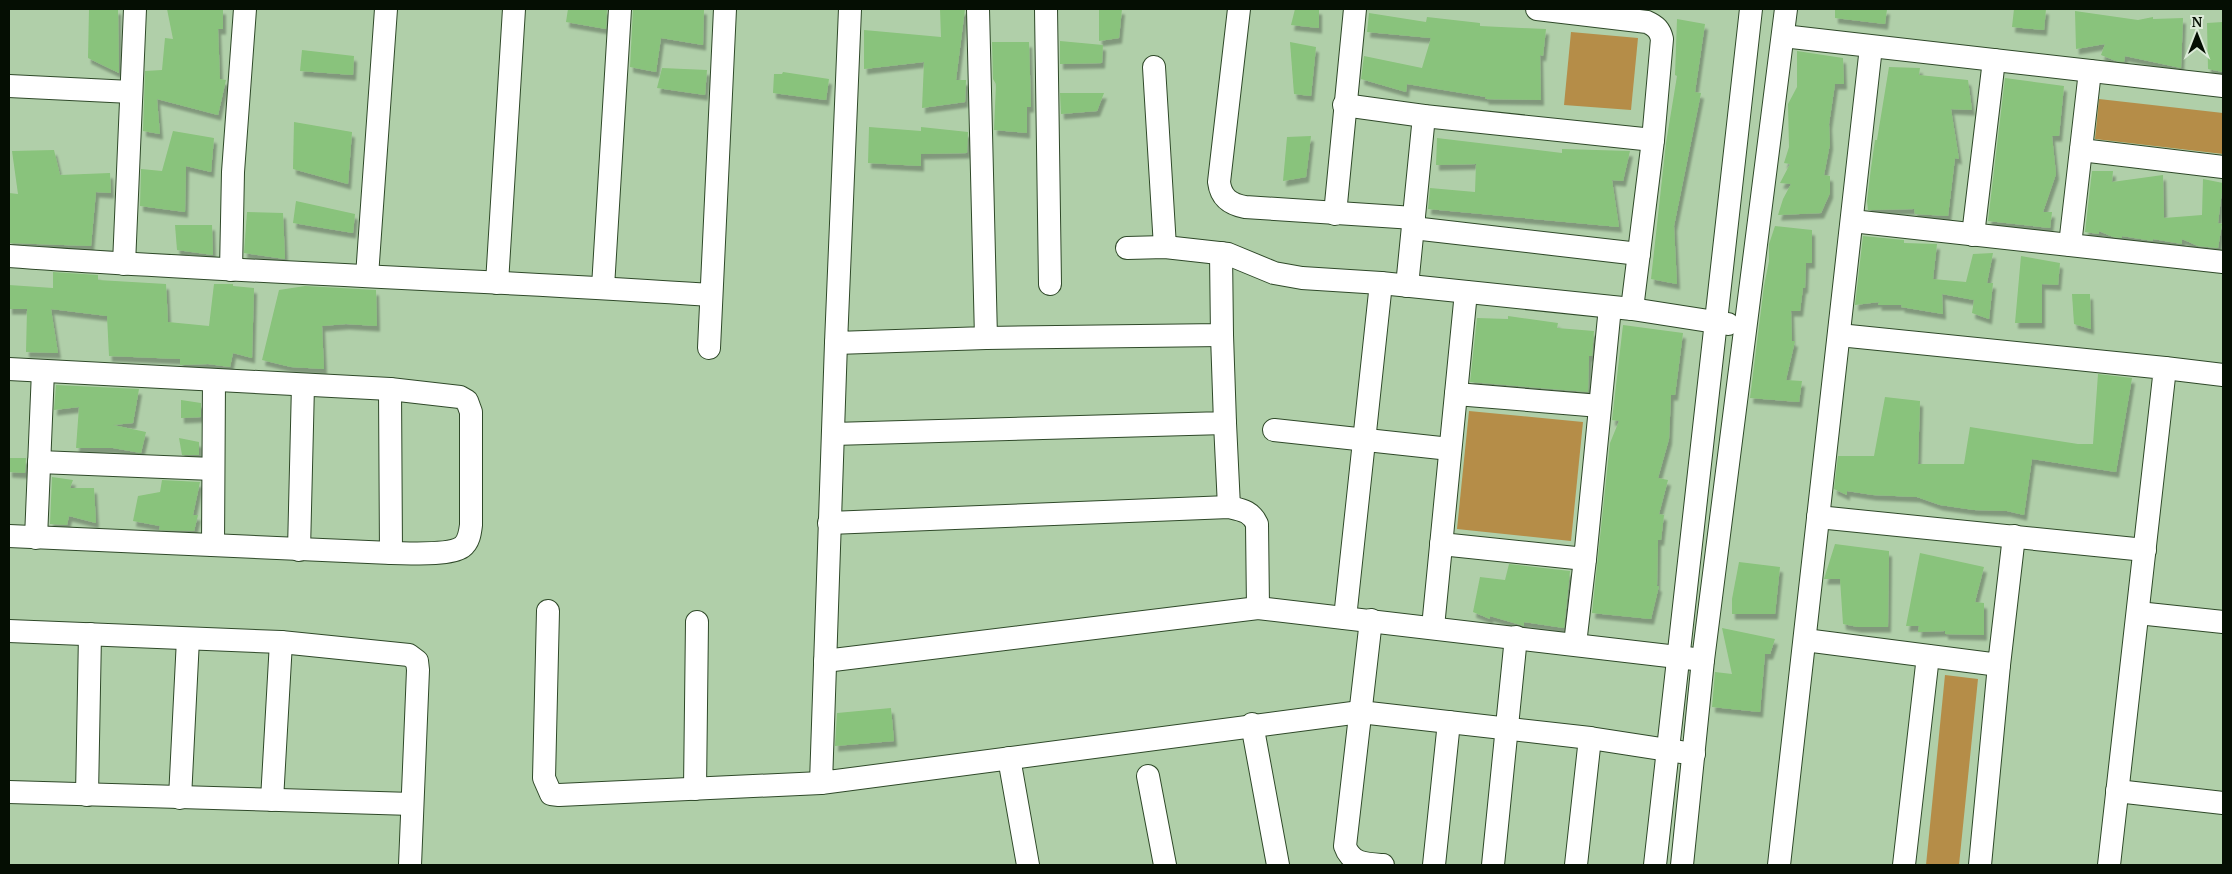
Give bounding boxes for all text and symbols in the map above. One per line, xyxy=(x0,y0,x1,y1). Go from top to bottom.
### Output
north arrow xyxy=(2172,10,2222,60)
text: N xyxy=(2192,12,2203,31)

